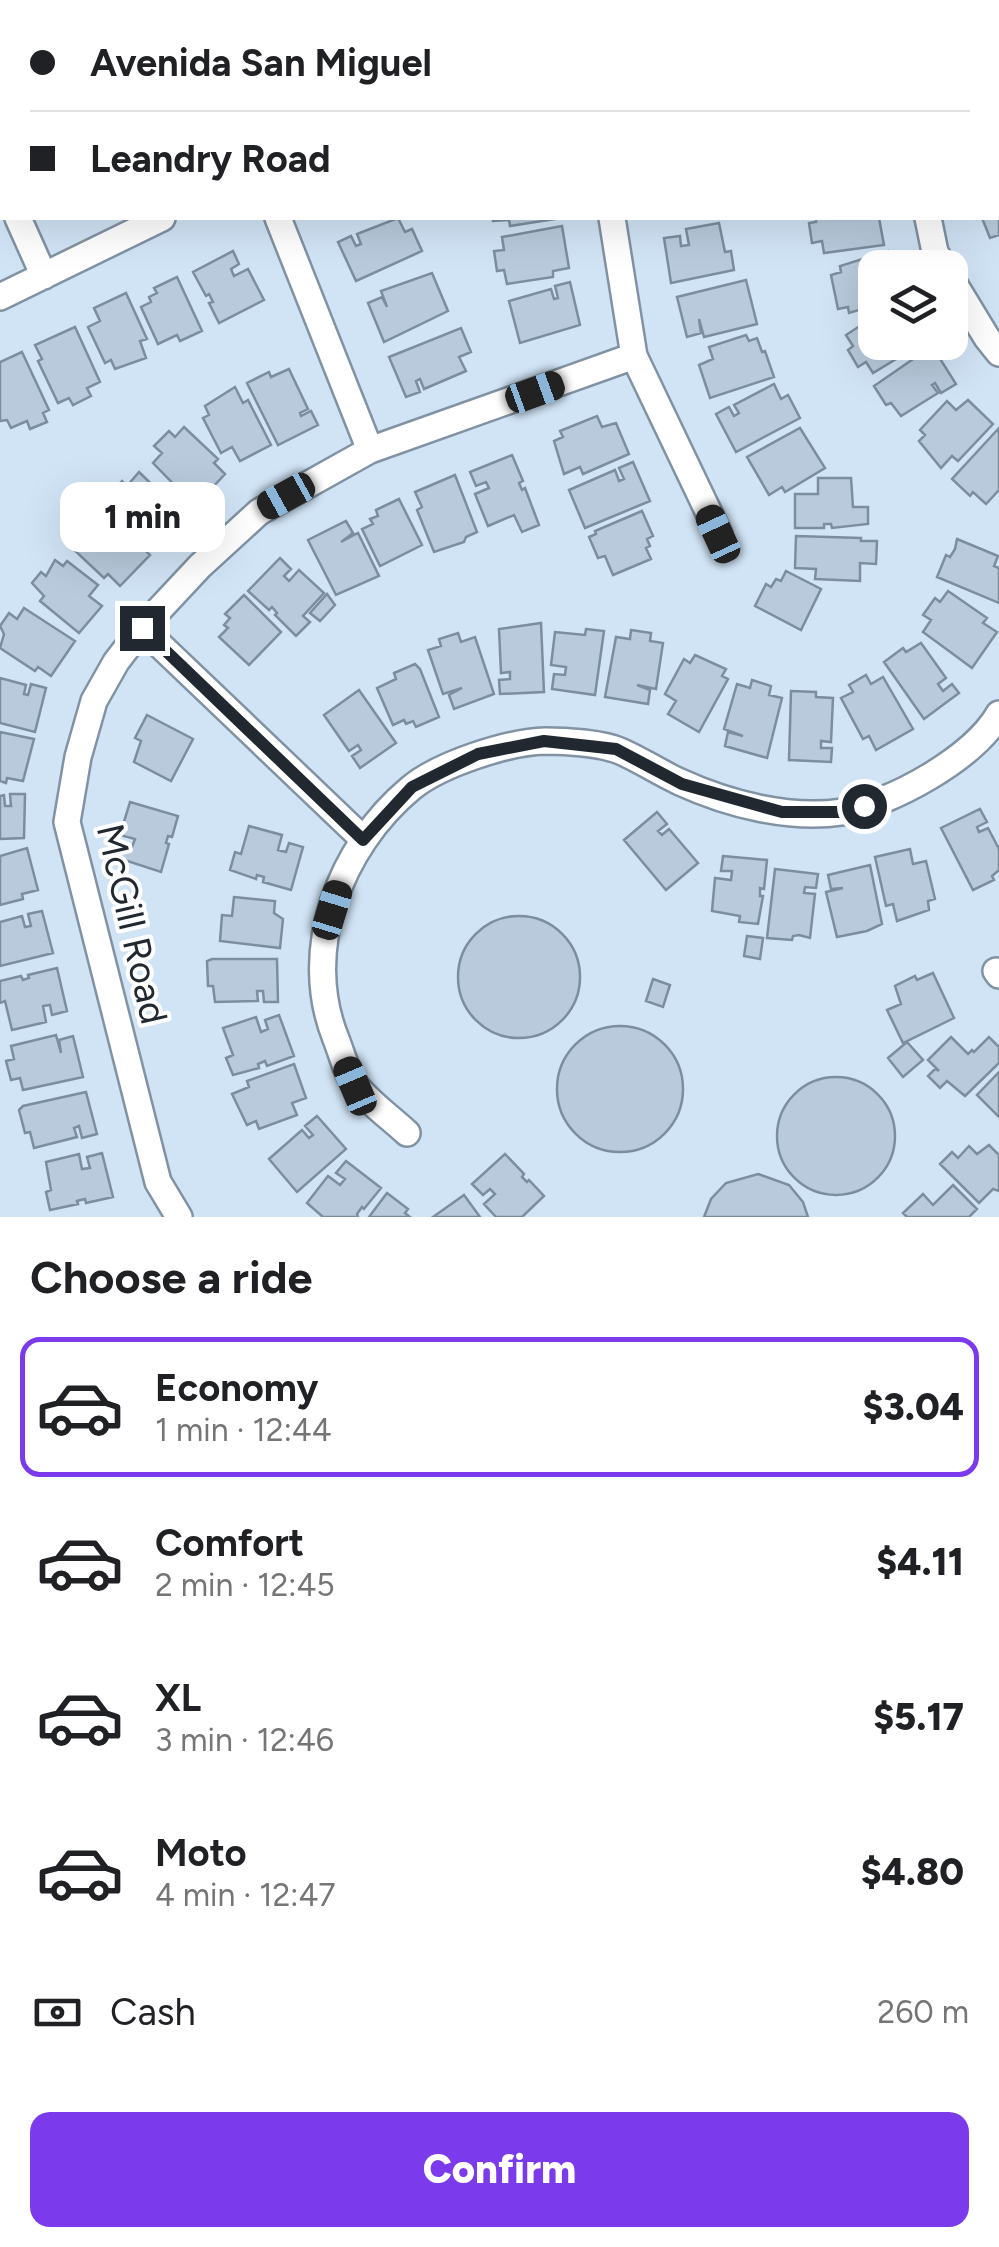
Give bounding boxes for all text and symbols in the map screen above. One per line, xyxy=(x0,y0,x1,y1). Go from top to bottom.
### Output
text: Avenida San Miguel xyxy=(90,40,432,86)
text: Leandry Road xyxy=(90,136,331,182)
map controls xyxy=(858,250,968,360)
button: layers xyxy=(858,250,968,360)
car xyxy=(502,368,568,416)
car xyxy=(252,468,320,524)
callout: 1 min xyxy=(59,483,224,553)
text: 1 min xyxy=(104,498,181,536)
car xyxy=(692,500,744,568)
route end xyxy=(120,606,165,651)
route start xyxy=(842,784,887,829)
street label: McGill Road xyxy=(87,819,177,1029)
car xyxy=(309,877,355,943)
car xyxy=(329,1053,381,1119)
text: Choose a ride xyxy=(30,1250,312,1304)
icon: car xyxy=(35,1362,125,1452)
text: Economy xyxy=(155,1365,318,1411)
text: $3.04 xyxy=(863,1384,964,1430)
text: 1 min · 12:44 xyxy=(155,1411,332,1449)
icon: car xyxy=(35,1517,125,1607)
text: Comfort xyxy=(155,1520,304,1566)
text: $4.11 xyxy=(876,1539,964,1585)
text: 2 min · 12:45 xyxy=(155,1566,335,1604)
icon: car xyxy=(35,1672,125,1762)
text: XL xyxy=(155,1675,201,1721)
text: $5.17 xyxy=(873,1694,964,1740)
text: 3 min · 12:46 xyxy=(155,1721,334,1759)
icon: car xyxy=(35,1827,125,1917)
text: Moto xyxy=(155,1830,247,1876)
text: $4.80 xyxy=(861,1849,964,1895)
text: 4 min · 12:47 xyxy=(155,1876,335,1914)
icon: cash xyxy=(30,1985,85,2040)
text: Cash xyxy=(110,1989,196,2035)
text: 260 m xyxy=(877,1993,969,2031)
button: Confirm xyxy=(30,2112,969,2227)

